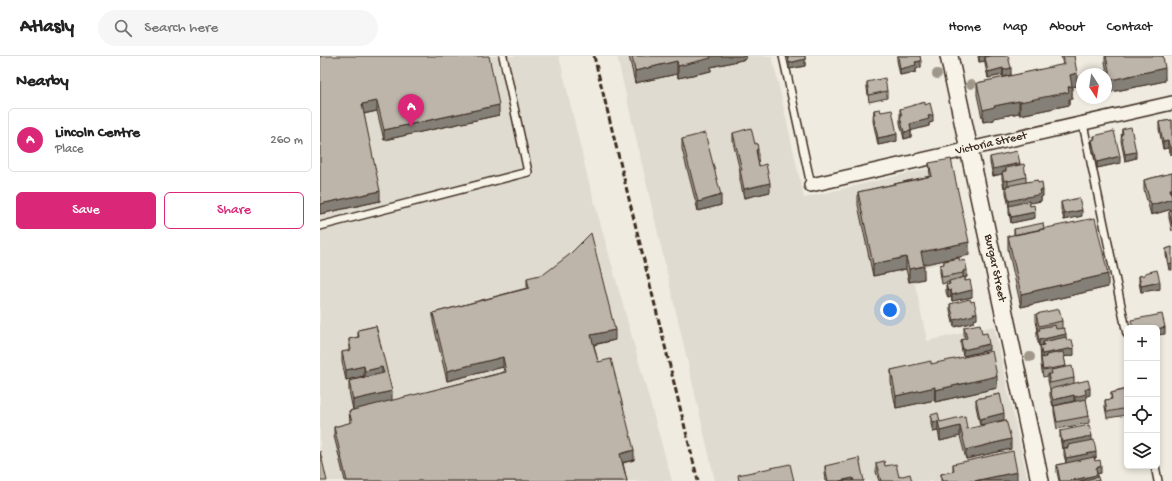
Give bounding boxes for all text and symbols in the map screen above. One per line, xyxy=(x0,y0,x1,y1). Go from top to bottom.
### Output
search box xyxy=(98,10,378,46)
text: Atlasly xyxy=(20,16,74,39)
icon: search xyxy=(112,17,134,39)
text: Search here xyxy=(144,19,218,37)
text: Home xyxy=(949,19,981,36)
text: Map xyxy=(1003,19,1027,36)
text: About xyxy=(1049,19,1085,36)
text: Contact xyxy=(1107,19,1152,36)
north arrow xyxy=(1076,68,1112,104)
text: Nearby xyxy=(16,72,69,92)
pin: A xyxy=(398,94,424,127)
text: Lincoln Centre xyxy=(55,124,140,142)
street label: Victoria Street xyxy=(953,129,1030,159)
text: A xyxy=(26,133,34,148)
text: 260 m xyxy=(270,133,303,148)
text: Place xyxy=(55,142,83,157)
button: Save xyxy=(16,192,156,229)
button: Share xyxy=(164,192,304,229)
street label: Burgar Street xyxy=(980,232,1009,304)
your location xyxy=(880,300,900,320)
map controls xyxy=(1124,325,1160,469)
button: + xyxy=(1124,325,1160,361)
button: − xyxy=(1124,361,1160,397)
button: locate xyxy=(1124,397,1160,433)
button: layers xyxy=(1124,433,1160,469)

